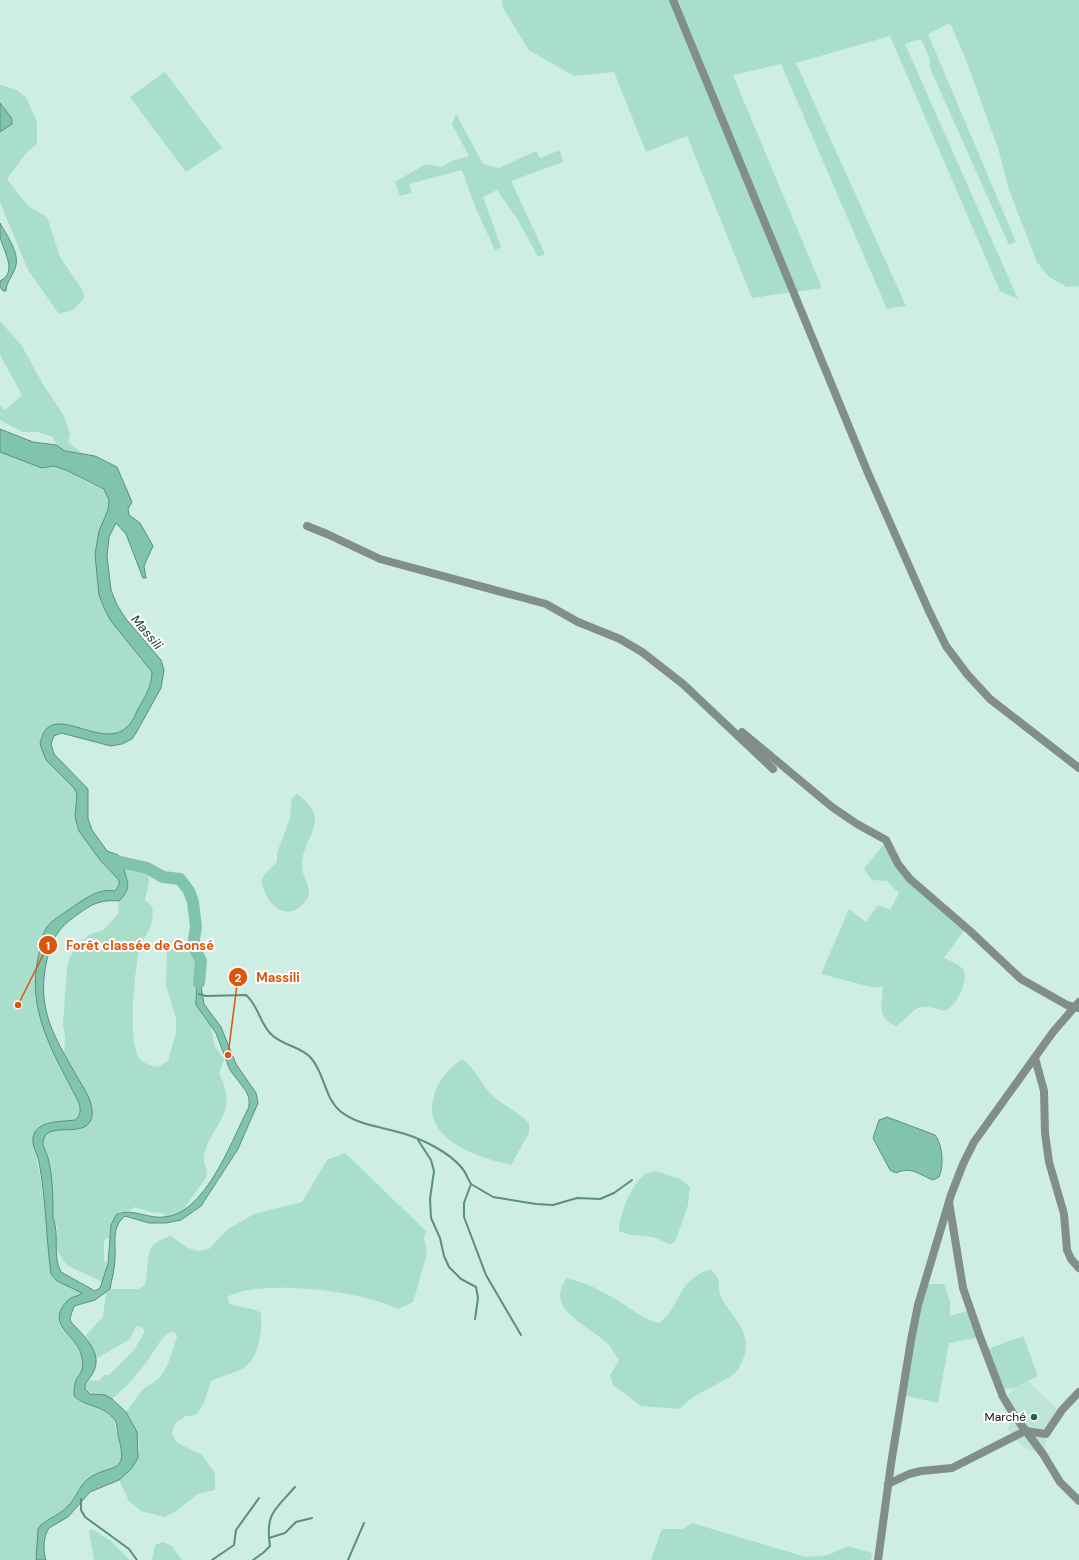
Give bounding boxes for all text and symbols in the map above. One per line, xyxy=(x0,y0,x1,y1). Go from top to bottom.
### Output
water label: Massili xyxy=(127,611,167,654)
callout: Forêt classée de Gonsé xyxy=(38,933,222,958)
text: Forêt classée de Gonsé xyxy=(66,937,214,954)
text: 1 xyxy=(46,938,50,954)
callout: Massili xyxy=(228,965,308,990)
text: Massili xyxy=(256,969,300,986)
text: 2 xyxy=(235,970,242,986)
place label: Marché xyxy=(985,1409,1026,1425)
marker: Marché xyxy=(1029,1412,1039,1422)

